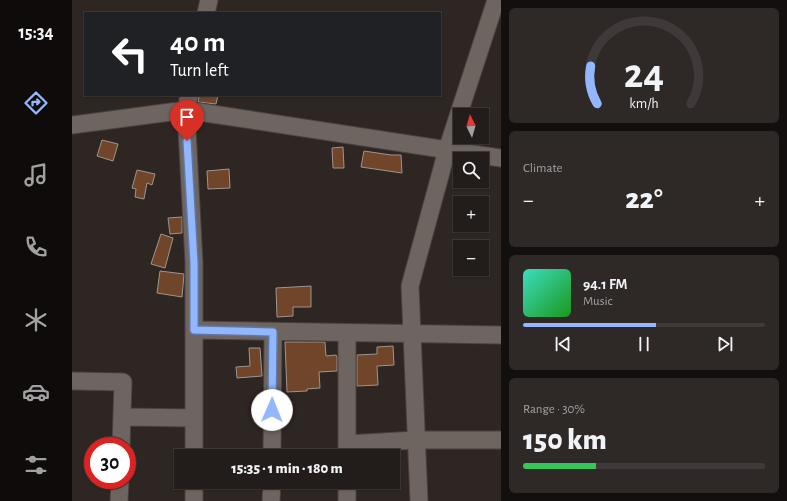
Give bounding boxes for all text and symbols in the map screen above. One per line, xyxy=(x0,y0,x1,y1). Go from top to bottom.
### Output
text: 15:34 xyxy=(18,24,54,42)
icon: left xyxy=(104,28,156,80)
text: 40 m xyxy=(170,29,226,57)
text: 24 xyxy=(624,53,664,94)
text: Turn left xyxy=(170,62,229,80)
icon: directions xyxy=(22,89,50,117)
text: km/h xyxy=(629,96,659,110)
pin xyxy=(170,100,204,141)
icon: arrive xyxy=(176,106,198,128)
north arrow xyxy=(453,108,489,144)
map controls xyxy=(453,108,489,276)
button: search xyxy=(453,152,489,188)
icon: music xyxy=(22,161,50,189)
text: Climate xyxy=(523,162,562,175)
text: 22° xyxy=(625,184,663,214)
text: − xyxy=(523,189,534,211)
text: + xyxy=(754,189,765,211)
button: + xyxy=(453,196,489,232)
icon: phone xyxy=(22,233,50,261)
button: − xyxy=(453,240,489,276)
text: 94.1 FM xyxy=(583,277,628,292)
text: Music xyxy=(583,295,613,308)
icon: climate xyxy=(22,306,50,334)
icon: previous xyxy=(552,333,574,355)
icon: pause xyxy=(633,333,655,355)
icon: next xyxy=(714,333,736,355)
icon: car xyxy=(22,378,50,406)
position arrow xyxy=(251,389,293,431)
text: Range · 30% xyxy=(523,403,585,416)
text: 150 km xyxy=(523,425,607,455)
speed limit sign: 30 xyxy=(84,437,136,489)
icon: filters xyxy=(22,451,50,479)
text: 15:35 · 1 min · 180 m xyxy=(231,461,343,476)

